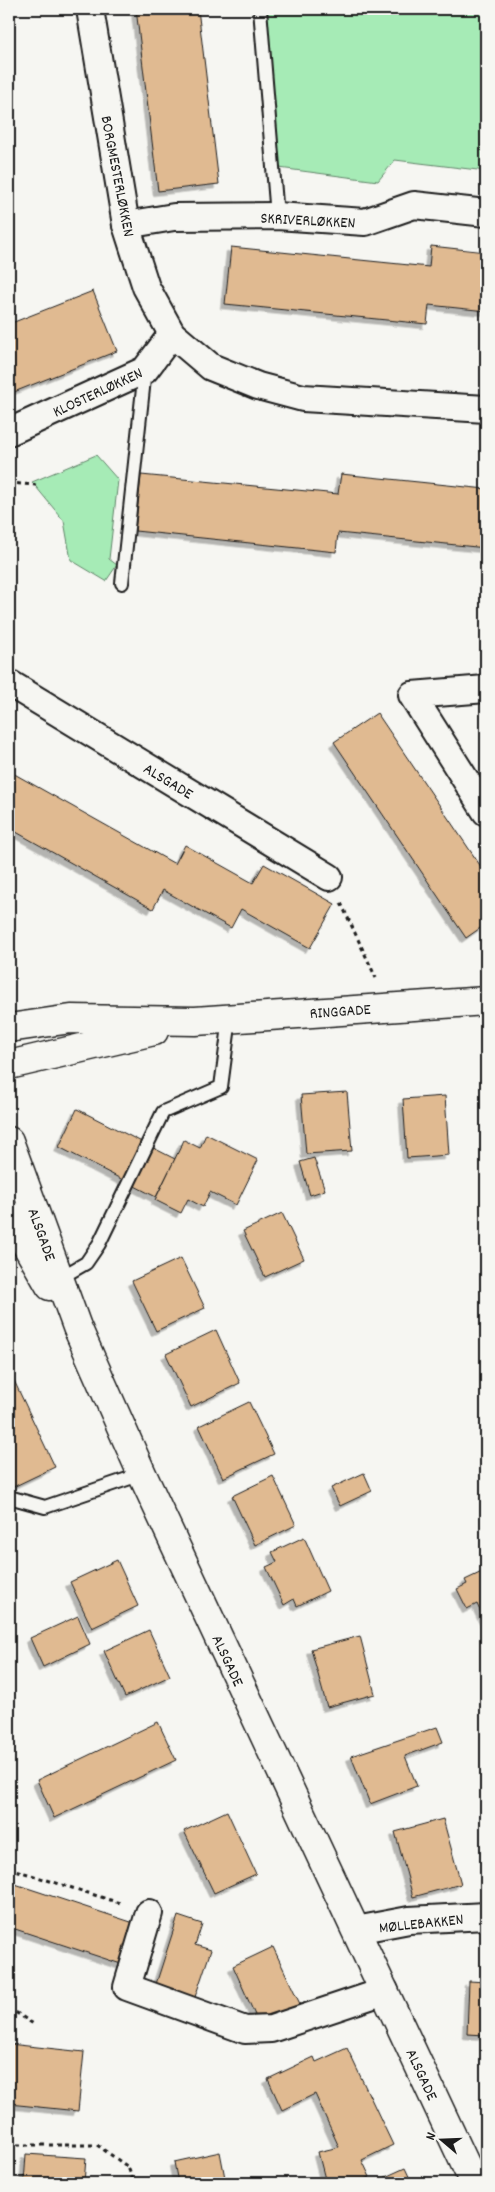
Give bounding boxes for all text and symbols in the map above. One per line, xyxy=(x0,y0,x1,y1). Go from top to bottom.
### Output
street label: BORGMESTERLØKKEN xyxy=(94,114,140,239)
street label: SKRIVERLØKKEN xyxy=(260,208,356,235)
street label: KLOSTERLØKKEN xyxy=(49,362,147,424)
street label: ALSGADE xyxy=(138,758,198,806)
street label: RINGGADE xyxy=(309,999,372,1026)
street label: ALSGADE xyxy=(20,1205,61,1265)
street label: ALSGADE xyxy=(205,1631,249,1691)
street label: MØLLEBAKKEN xyxy=(378,1909,465,1940)
street label: ALSGADE xyxy=(399,2045,443,2105)
north arrow xyxy=(418,2114,468,2164)
text: N xyxy=(421,2130,442,2143)

